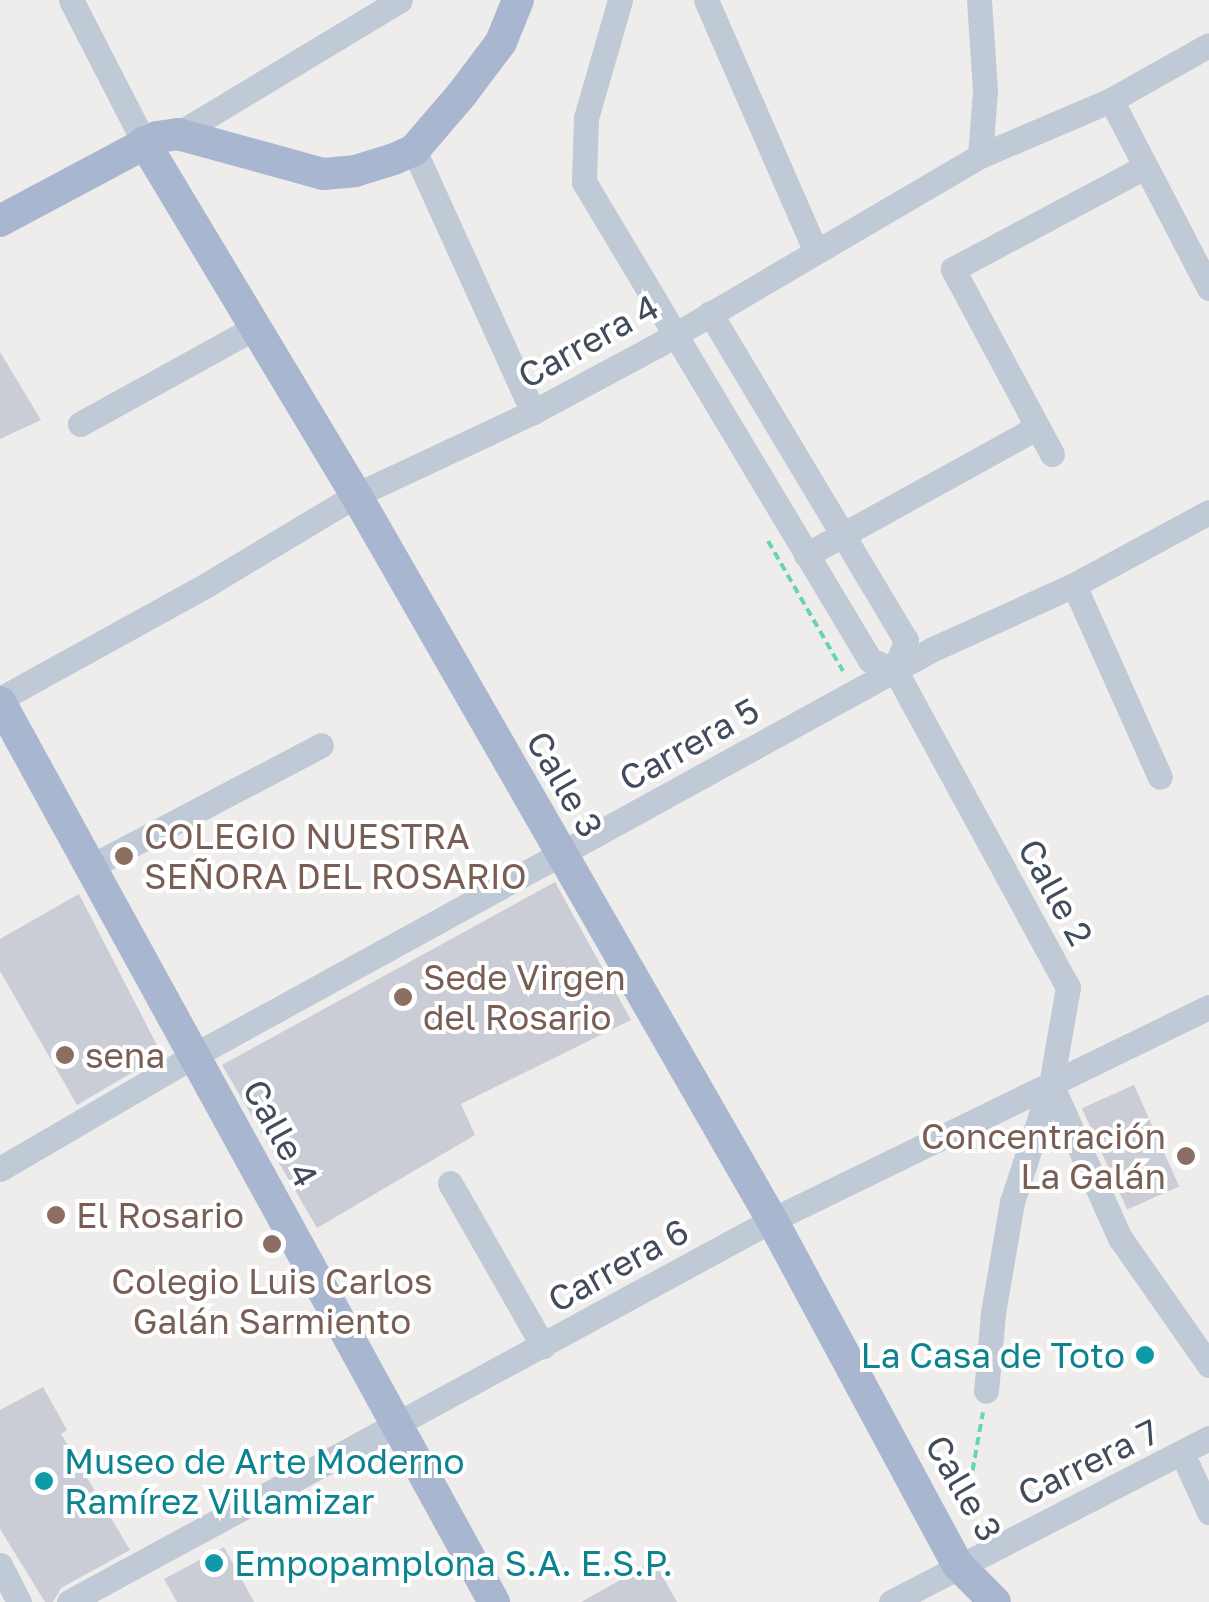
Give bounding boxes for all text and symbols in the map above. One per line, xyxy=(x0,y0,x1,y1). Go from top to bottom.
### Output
street label: Carrera 4 xyxy=(510,285,666,397)
street label: Carrera 5 xyxy=(612,689,766,799)
street label: Calle 3 xyxy=(518,724,612,844)
place label: COLEGIO NUESTRA SEÑORA DEL ROSARIO xyxy=(144,815,527,897)
street label: Calle 2 xyxy=(1010,832,1102,952)
marker: COLEGIO NUESTRA SEÑORA DEL ROSARIO xyxy=(113,845,135,867)
place label: Sede Virgen del Rosario xyxy=(423,956,626,1038)
marker: Sede Virgen del Rosario xyxy=(392,986,414,1008)
place label: sena xyxy=(85,1034,165,1076)
marker: sena xyxy=(54,1044,76,1066)
street label: Calle 4 xyxy=(235,1072,327,1194)
place label: Concentración La Galán xyxy=(921,1115,1166,1197)
marker: Concentración La Galán xyxy=(1175,1145,1197,1167)
place label: El Rosario xyxy=(76,1194,244,1236)
marker: El Rosario xyxy=(45,1204,67,1226)
street label: Carrera 6 xyxy=(541,1209,695,1321)
marker: Colegio Luis Carlos Galán Sarmiento xyxy=(261,1233,283,1255)
place label: Colegio Luis Carlos Galán Sarmiento xyxy=(111,1260,433,1342)
place label: La Casa de Toto xyxy=(860,1334,1125,1376)
marker: La Casa de Toto xyxy=(1134,1344,1156,1366)
street label: Carrera 7 xyxy=(1011,1410,1165,1514)
street label: Calle 3 xyxy=(917,1428,1011,1548)
place label: Museo de Arte Moderno Ramírez Villamizar xyxy=(64,1440,464,1522)
marker: Museo de Arte Moderno Ramírez Villamizar xyxy=(33,1470,55,1492)
place label: Empopamplona S.A. E.S.P. xyxy=(234,1542,673,1584)
marker: Empopamplona S.A. E.S.P. xyxy=(203,1552,225,1574)

